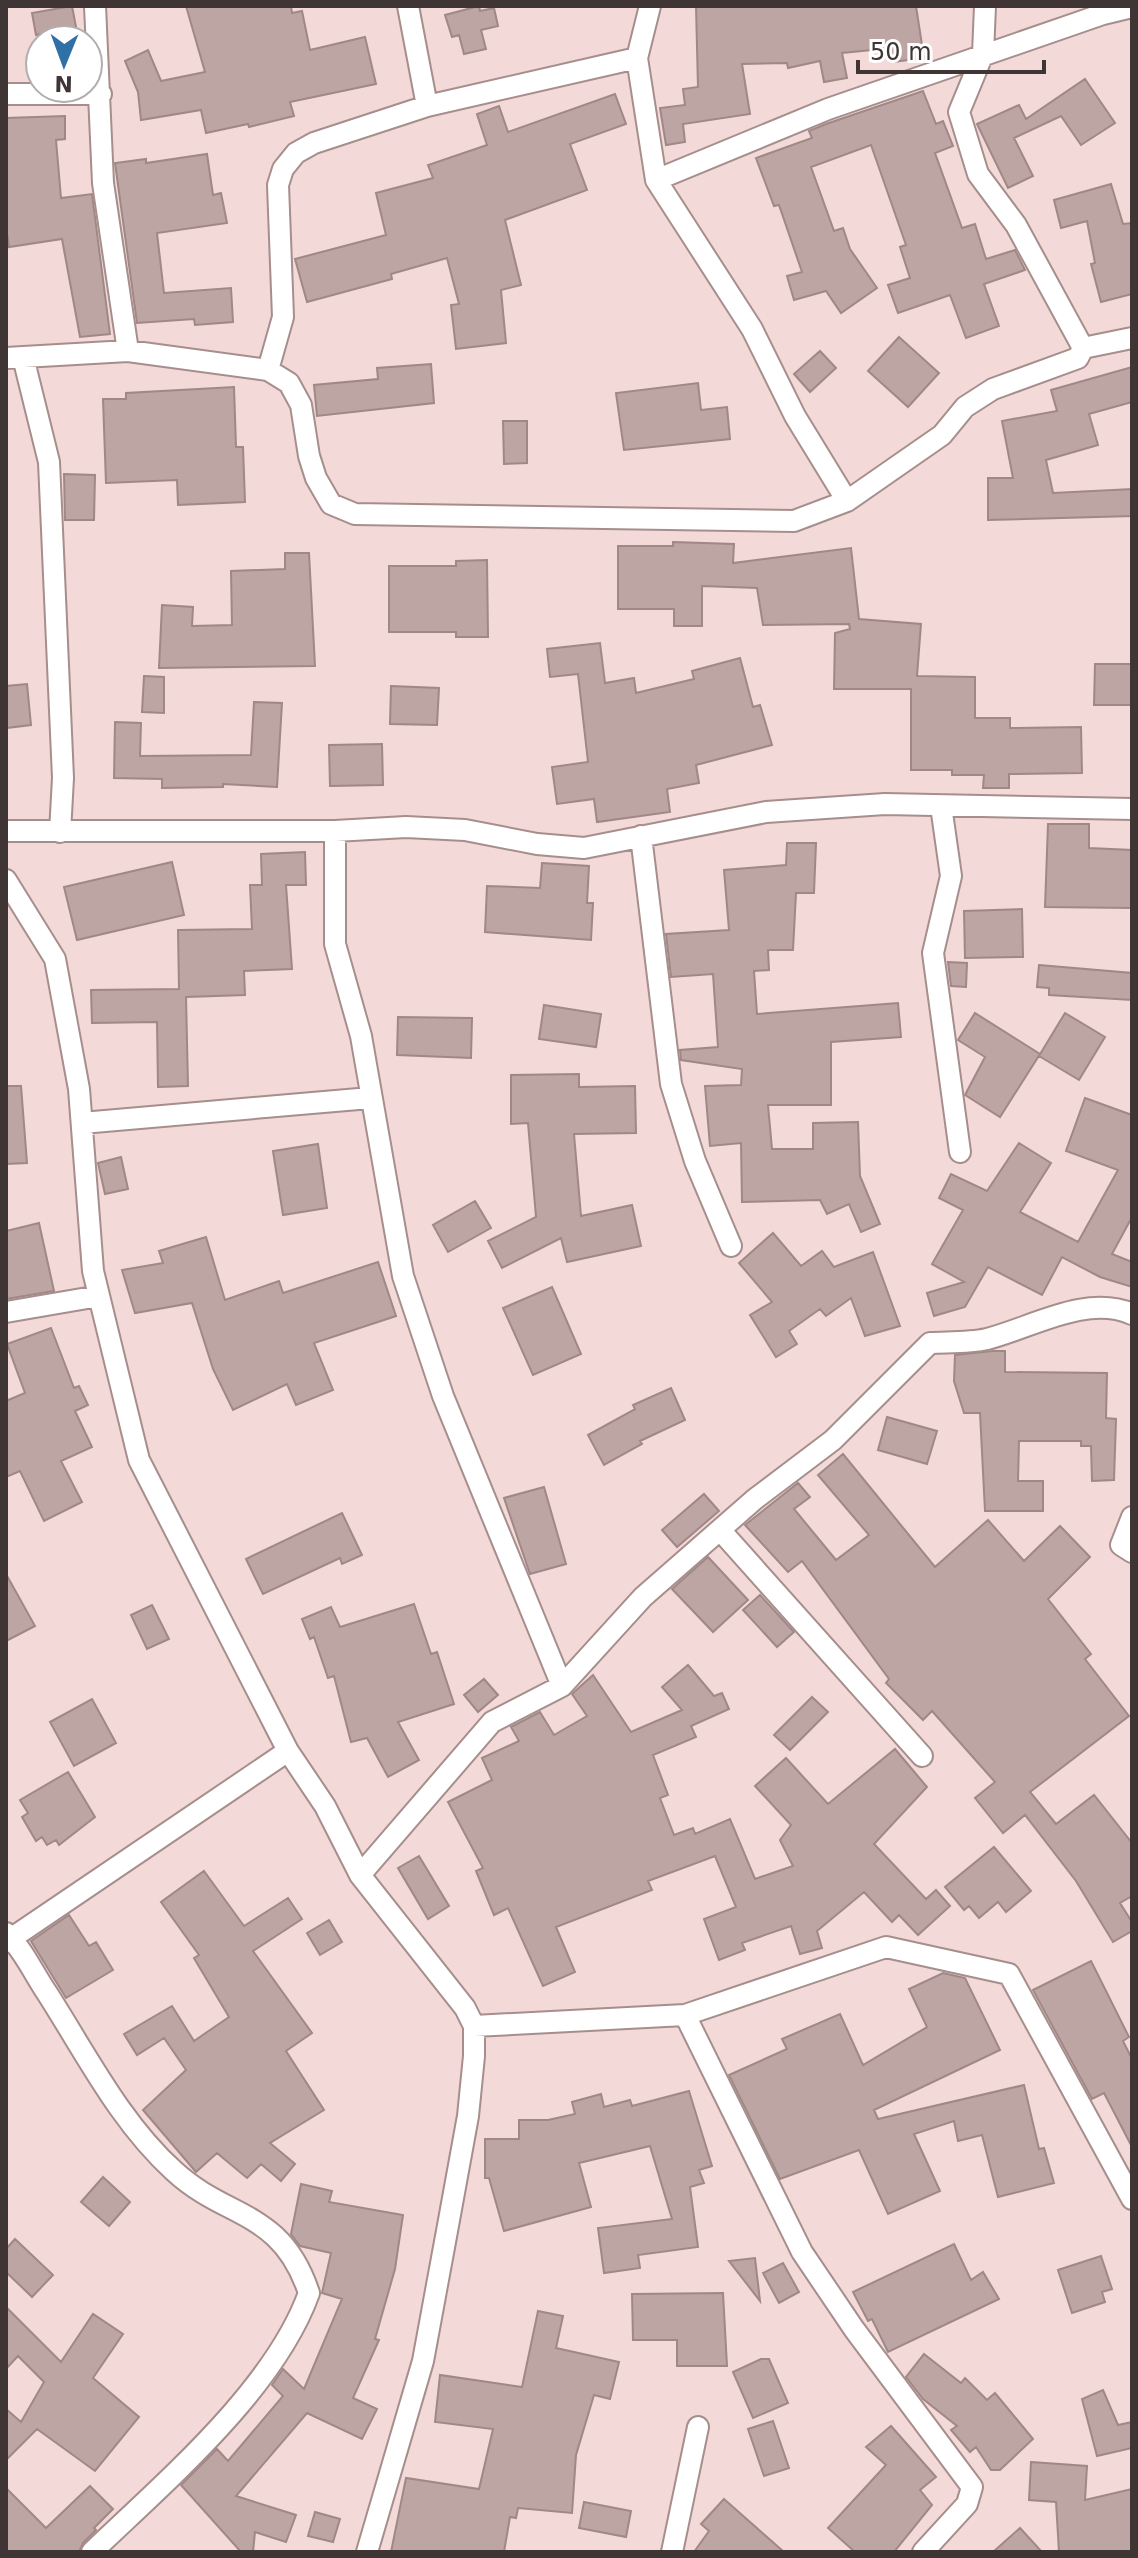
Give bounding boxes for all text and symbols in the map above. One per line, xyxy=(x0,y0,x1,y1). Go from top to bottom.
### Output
north arrow xyxy=(24,24,104,104)
scale bar xyxy=(858,24,1044,74)
text: 50 m xyxy=(870,38,932,66)
text: N xyxy=(54,71,73,96)

